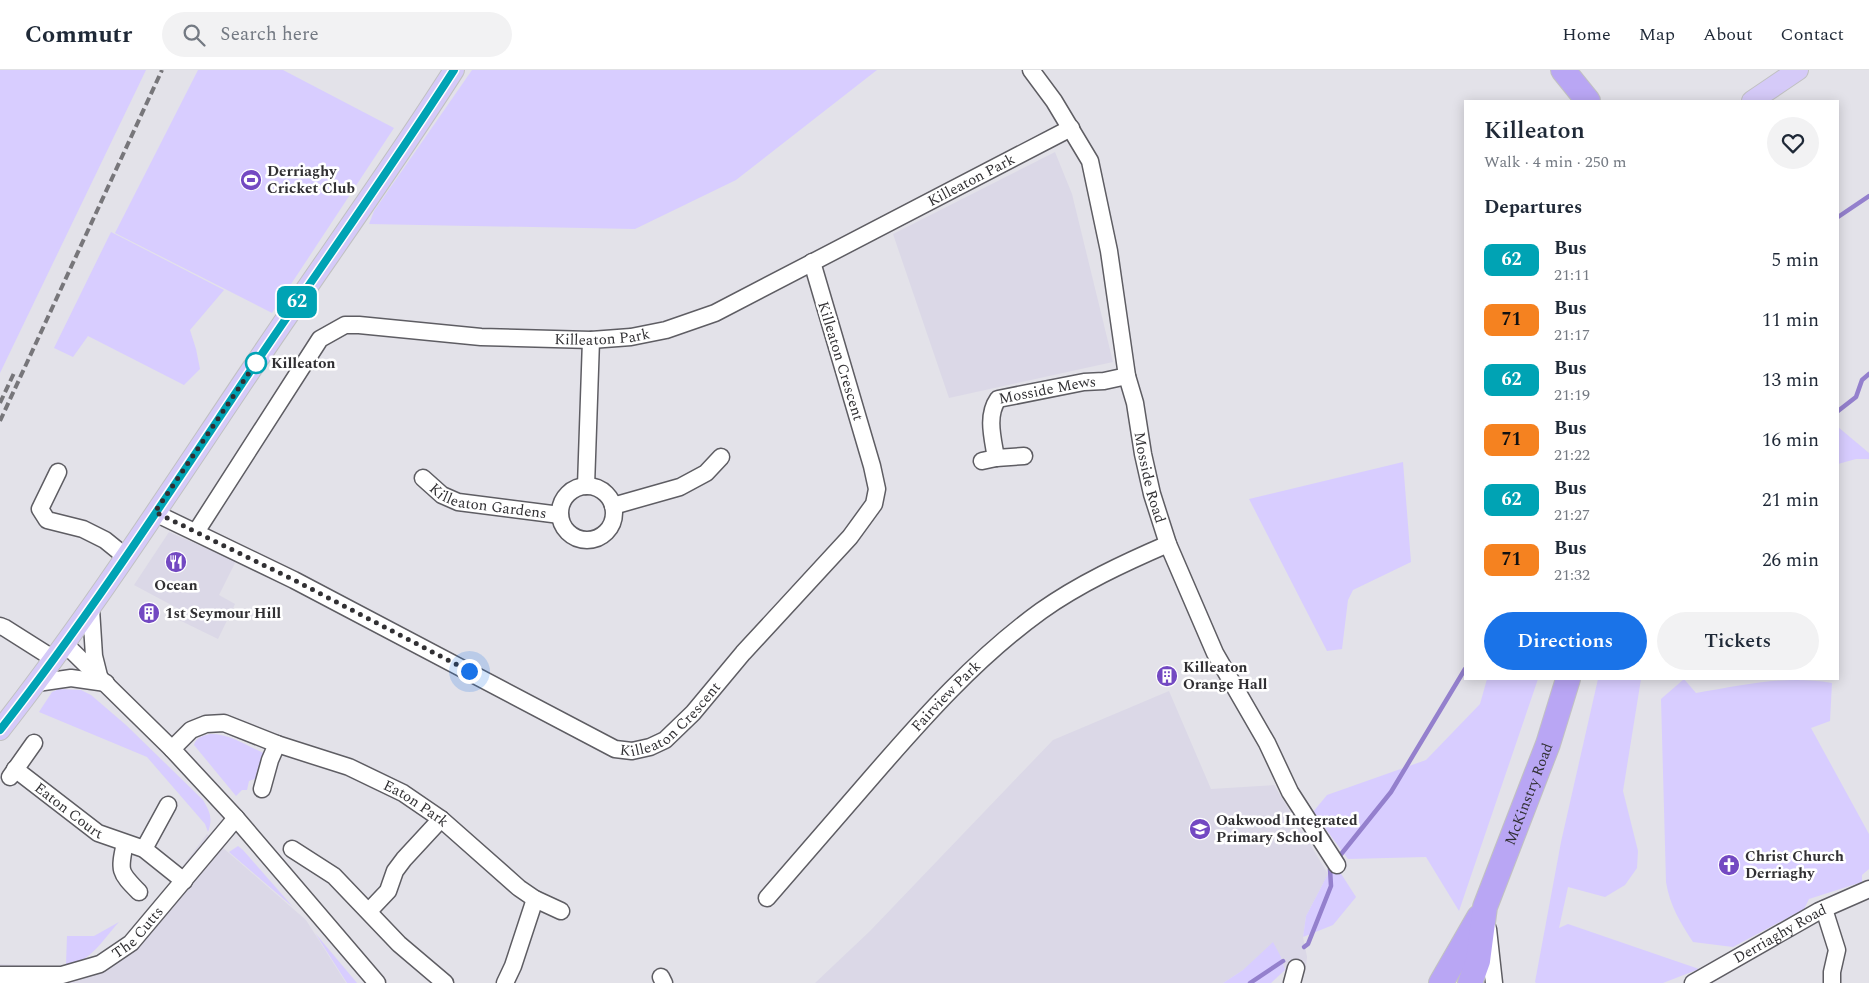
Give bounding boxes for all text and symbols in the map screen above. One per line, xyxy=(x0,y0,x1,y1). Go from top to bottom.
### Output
search box xyxy=(162,12,512,57)
text: Commutr xyxy=(25,17,132,53)
text: Search here xyxy=(220,20,319,49)
icon: search xyxy=(180,21,208,49)
text: Home xyxy=(1562,21,1611,48)
text: Map xyxy=(1639,21,1675,48)
text: About xyxy=(1703,21,1753,48)
text: Contact xyxy=(1781,21,1844,48)
text: Killeaton xyxy=(1484,113,1585,149)
button: heart xyxy=(1767,117,1819,169)
street label: Killeaton Park xyxy=(924,148,1019,213)
text: Walk · 4 min · 250 m xyxy=(1484,150,1627,174)
place label: Derriaghy Cricket Club xyxy=(267,160,355,200)
sports icon: Derriaghy Cricket Club xyxy=(239,168,263,192)
text: Departures xyxy=(1484,193,1582,222)
text: Bus xyxy=(1554,234,1587,263)
text: 62 xyxy=(1501,246,1522,273)
text: 5 min xyxy=(1771,246,1819,275)
text: 21:11 xyxy=(1554,263,1590,287)
line badge: 62 xyxy=(274,286,320,318)
text: 62 xyxy=(287,288,307,315)
text: Bus xyxy=(1554,294,1587,323)
street label: Killeaton Crescent xyxy=(811,299,870,424)
text: 71 xyxy=(1501,306,1522,333)
text: 11 min xyxy=(1762,306,1819,335)
street label: Killeaton Park xyxy=(554,322,652,352)
text: 21:17 xyxy=(1554,323,1590,347)
marker: Killeaton xyxy=(245,352,267,374)
place label: Killeaton xyxy=(271,352,336,375)
text: Bus xyxy=(1554,354,1587,383)
text: 62 xyxy=(1501,366,1522,393)
text: 13 min xyxy=(1762,366,1819,395)
street label: Mosside Mews xyxy=(997,370,1097,411)
text: 21:19 xyxy=(1554,383,1590,407)
text: Bus xyxy=(1554,414,1587,443)
text: 71 xyxy=(1501,426,1522,453)
text: 16 min xyxy=(1762,426,1819,455)
street label: Mosside Road xyxy=(1128,430,1172,526)
text: 21:22 xyxy=(1554,443,1590,467)
text: Bus xyxy=(1554,474,1587,503)
street label: Killeaton Gardens xyxy=(424,478,548,525)
text: 62 xyxy=(1501,486,1522,513)
text: 21 min xyxy=(1762,486,1819,515)
text: 21:27 xyxy=(1554,503,1590,527)
text: Bus xyxy=(1554,534,1587,563)
text: 71 xyxy=(1501,546,1522,573)
text: 26 min xyxy=(1762,546,1819,575)
restaurant icon: Ocean xyxy=(164,550,188,574)
text: 21:32 xyxy=(1554,563,1590,587)
place label: Ocean xyxy=(154,574,198,597)
building icon: 1st Seymour Hill xyxy=(137,601,161,625)
place label: 1st Seymour Hill xyxy=(165,602,281,625)
button: Directions xyxy=(1484,612,1647,670)
button: Tickets xyxy=(1657,612,1819,670)
street label: Fairview Park xyxy=(906,655,987,737)
place label: Killeaton Orange Hall xyxy=(1183,656,1268,696)
your location xyxy=(457,659,482,684)
building icon: Killeaton Orange Hall xyxy=(1155,664,1179,688)
street label: Killeaton Crescent xyxy=(619,677,726,763)
street label: McKinstry Road xyxy=(1499,740,1559,849)
street label: Eaton Park xyxy=(379,774,454,833)
street label: Eaton Court xyxy=(29,777,105,846)
place label: Oakwood Integrated Primary School xyxy=(1216,809,1358,849)
school or university icon: Oakwood Integrated Primary School xyxy=(1188,817,1212,841)
place label: Christ Church Derriaghy xyxy=(1745,845,1844,885)
church icon: Christ Church Derriaghy xyxy=(1717,853,1741,877)
street label: Derriaghy Road xyxy=(1729,898,1830,970)
street label: The Cutts xyxy=(107,901,169,965)

